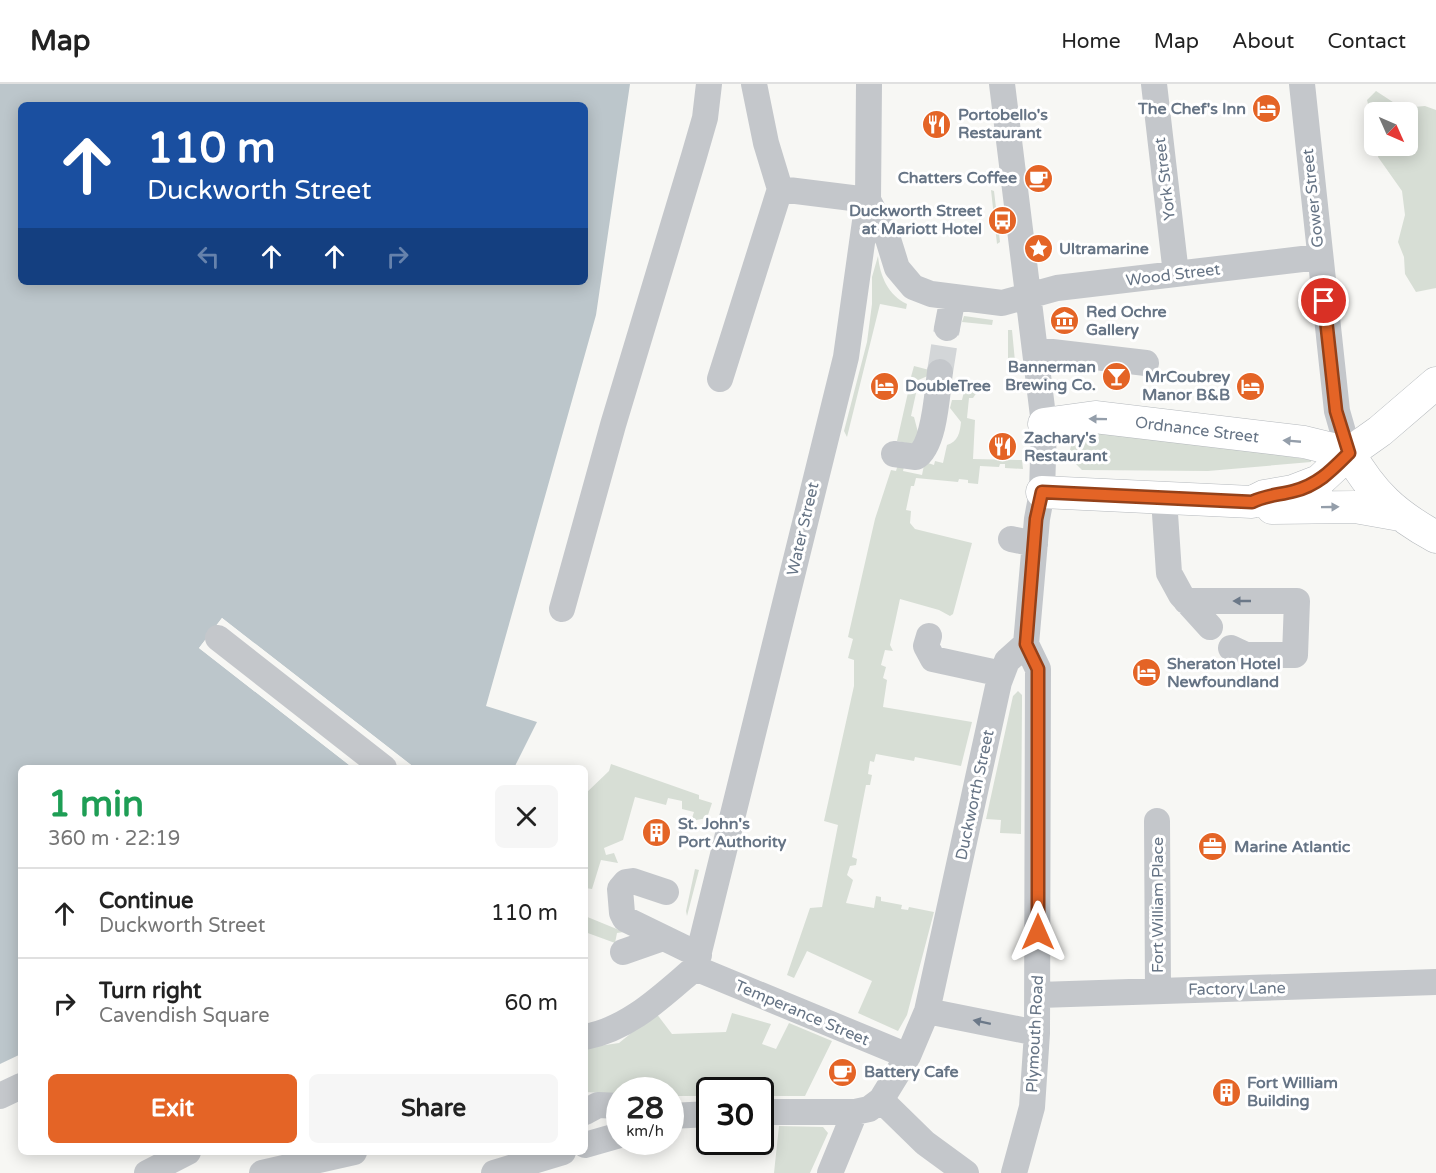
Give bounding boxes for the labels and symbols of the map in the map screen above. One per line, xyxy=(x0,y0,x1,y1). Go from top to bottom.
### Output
hotel icon: The Chef's Inn xyxy=(1251,93,1283,125)
place label: The Chef's Inn xyxy=(1137,99,1246,119)
north arrow xyxy=(1364,102,1418,156)
place label: Portobello's Restaurant xyxy=(958,105,1048,143)
restaurant icon: Portobello's Restaurant xyxy=(921,108,953,140)
street label: York Street xyxy=(1150,136,1180,222)
street label: Gower Street xyxy=(1298,148,1328,248)
cafe icon: Chatters Coffee xyxy=(1022,162,1054,194)
place label: Chatters Coffee xyxy=(898,168,1017,188)
place label: Duckworth Street at Mariott Hotel xyxy=(849,201,983,239)
bus stop icon: Duckworth Street at Mariott Hotel xyxy=(987,204,1019,236)
place icon: Ultramarine xyxy=(1022,233,1054,265)
place label: Ultramarine xyxy=(1059,239,1149,259)
street label: Wood Street xyxy=(1125,259,1221,291)
pin xyxy=(1298,275,1349,326)
place label: Red Ochre Gallery xyxy=(1086,302,1167,340)
museum icon: Red Ochre Gallery xyxy=(1049,305,1081,337)
place label: Bannerman Brewing Co. xyxy=(1005,357,1096,395)
bar icon: Bannerman Brewing Co. xyxy=(1101,360,1133,392)
place label: MrCoubrey Manor B&B xyxy=(1142,367,1230,405)
hotel icon: DoubleTree xyxy=(868,370,900,402)
hotel icon: MrCoubrey Manor B&B xyxy=(1235,370,1267,402)
place label: DoubleTree xyxy=(905,376,991,396)
street label: Ordnance Street xyxy=(1134,412,1260,448)
one-way arrow xyxy=(1089,414,1108,424)
place label: Zachary's Restaurant xyxy=(1024,428,1109,466)
restaurant icon: Zachary's Restaurant xyxy=(987,431,1019,463)
one-way arrow xyxy=(1282,436,1301,446)
street label: Water Street xyxy=(783,480,823,578)
one-way arrow xyxy=(1320,502,1339,511)
one-way arrow xyxy=(1232,596,1251,606)
place label: Sheraton Hotel Newfoundland xyxy=(1167,654,1281,692)
hotel icon: Sheraton Hotel Newfoundland xyxy=(1130,657,1162,689)
street label: Duckworth Street xyxy=(951,728,999,862)
place label: St. John's Port Authority xyxy=(678,814,787,852)
building icon: St. John's Port Authority xyxy=(641,817,673,849)
office icon: Marine Atlantic xyxy=(1197,831,1229,863)
street label: Fort William Place xyxy=(1148,837,1168,973)
place label: Marine Atlantic xyxy=(1234,837,1351,857)
position arrow xyxy=(1006,900,1070,964)
street label: Plymouth Road xyxy=(1022,975,1048,1093)
street label: Temperance Street xyxy=(732,976,872,1050)
street label: Factory Lane xyxy=(1188,978,1286,1000)
one-way arrow xyxy=(973,1017,992,1026)
cafe icon: Battery Cafe xyxy=(827,1056,859,1088)
place label: Battery Cafe xyxy=(864,1062,959,1082)
place label: Fort William Building xyxy=(1247,1073,1338,1111)
building icon: Fort William Building xyxy=(1210,1076,1242,1108)
speed limit sign: 30 xyxy=(696,1077,774,1155)

